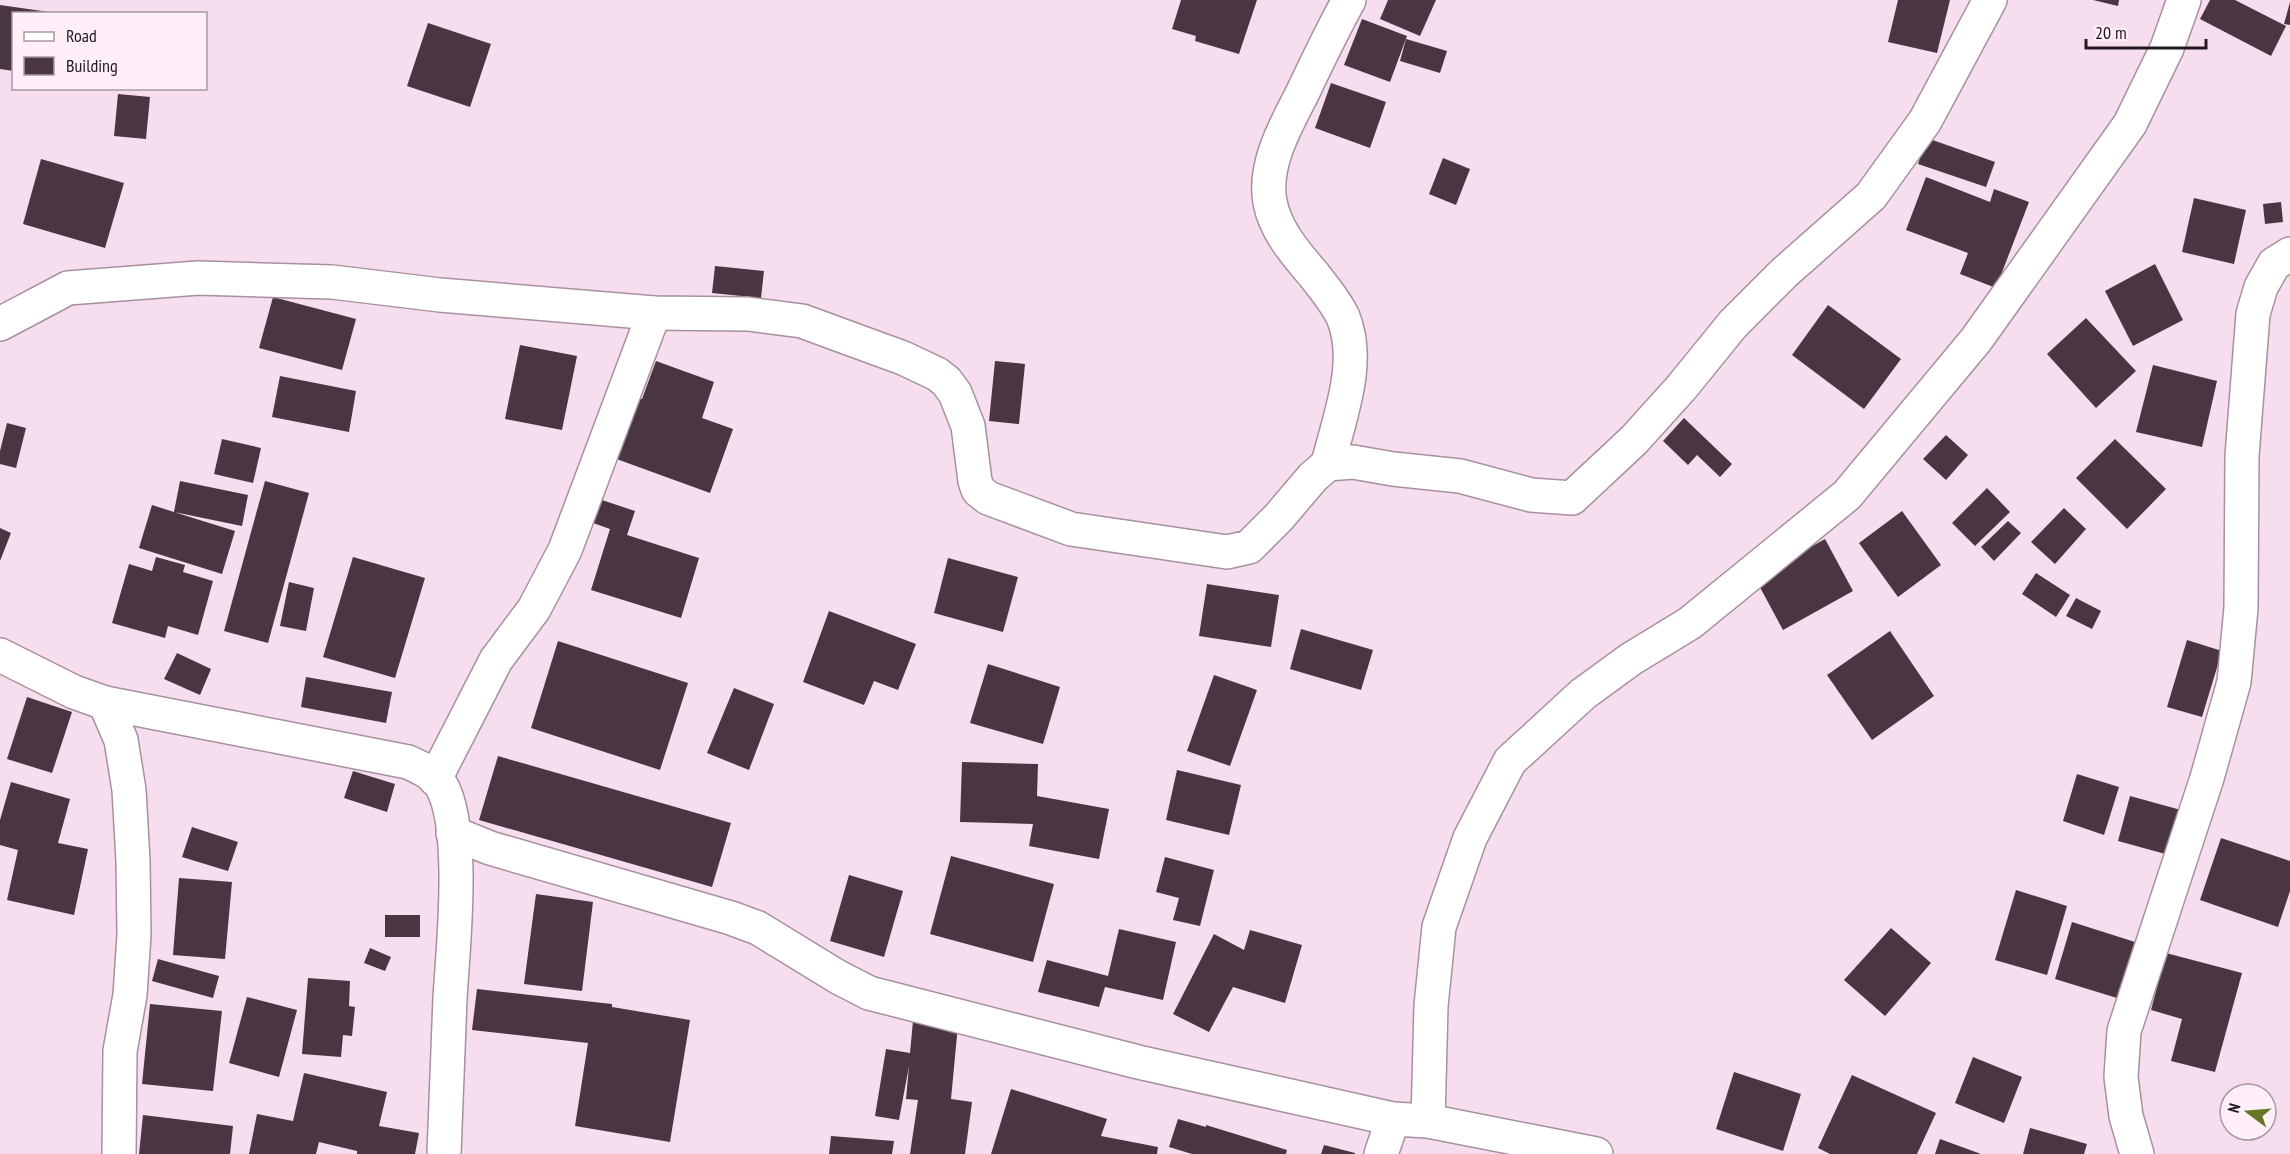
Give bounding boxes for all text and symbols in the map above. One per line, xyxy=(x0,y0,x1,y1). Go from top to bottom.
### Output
legend xyxy=(12,12,207,90)
scale bar xyxy=(2086,12,2206,50)
text: 20 m xyxy=(2095,21,2127,44)
text: Road xyxy=(66,24,97,47)
text: Building xyxy=(66,54,118,77)
north arrow xyxy=(2218,1082,2278,1142)
text: N xyxy=(2223,1101,2244,1115)

